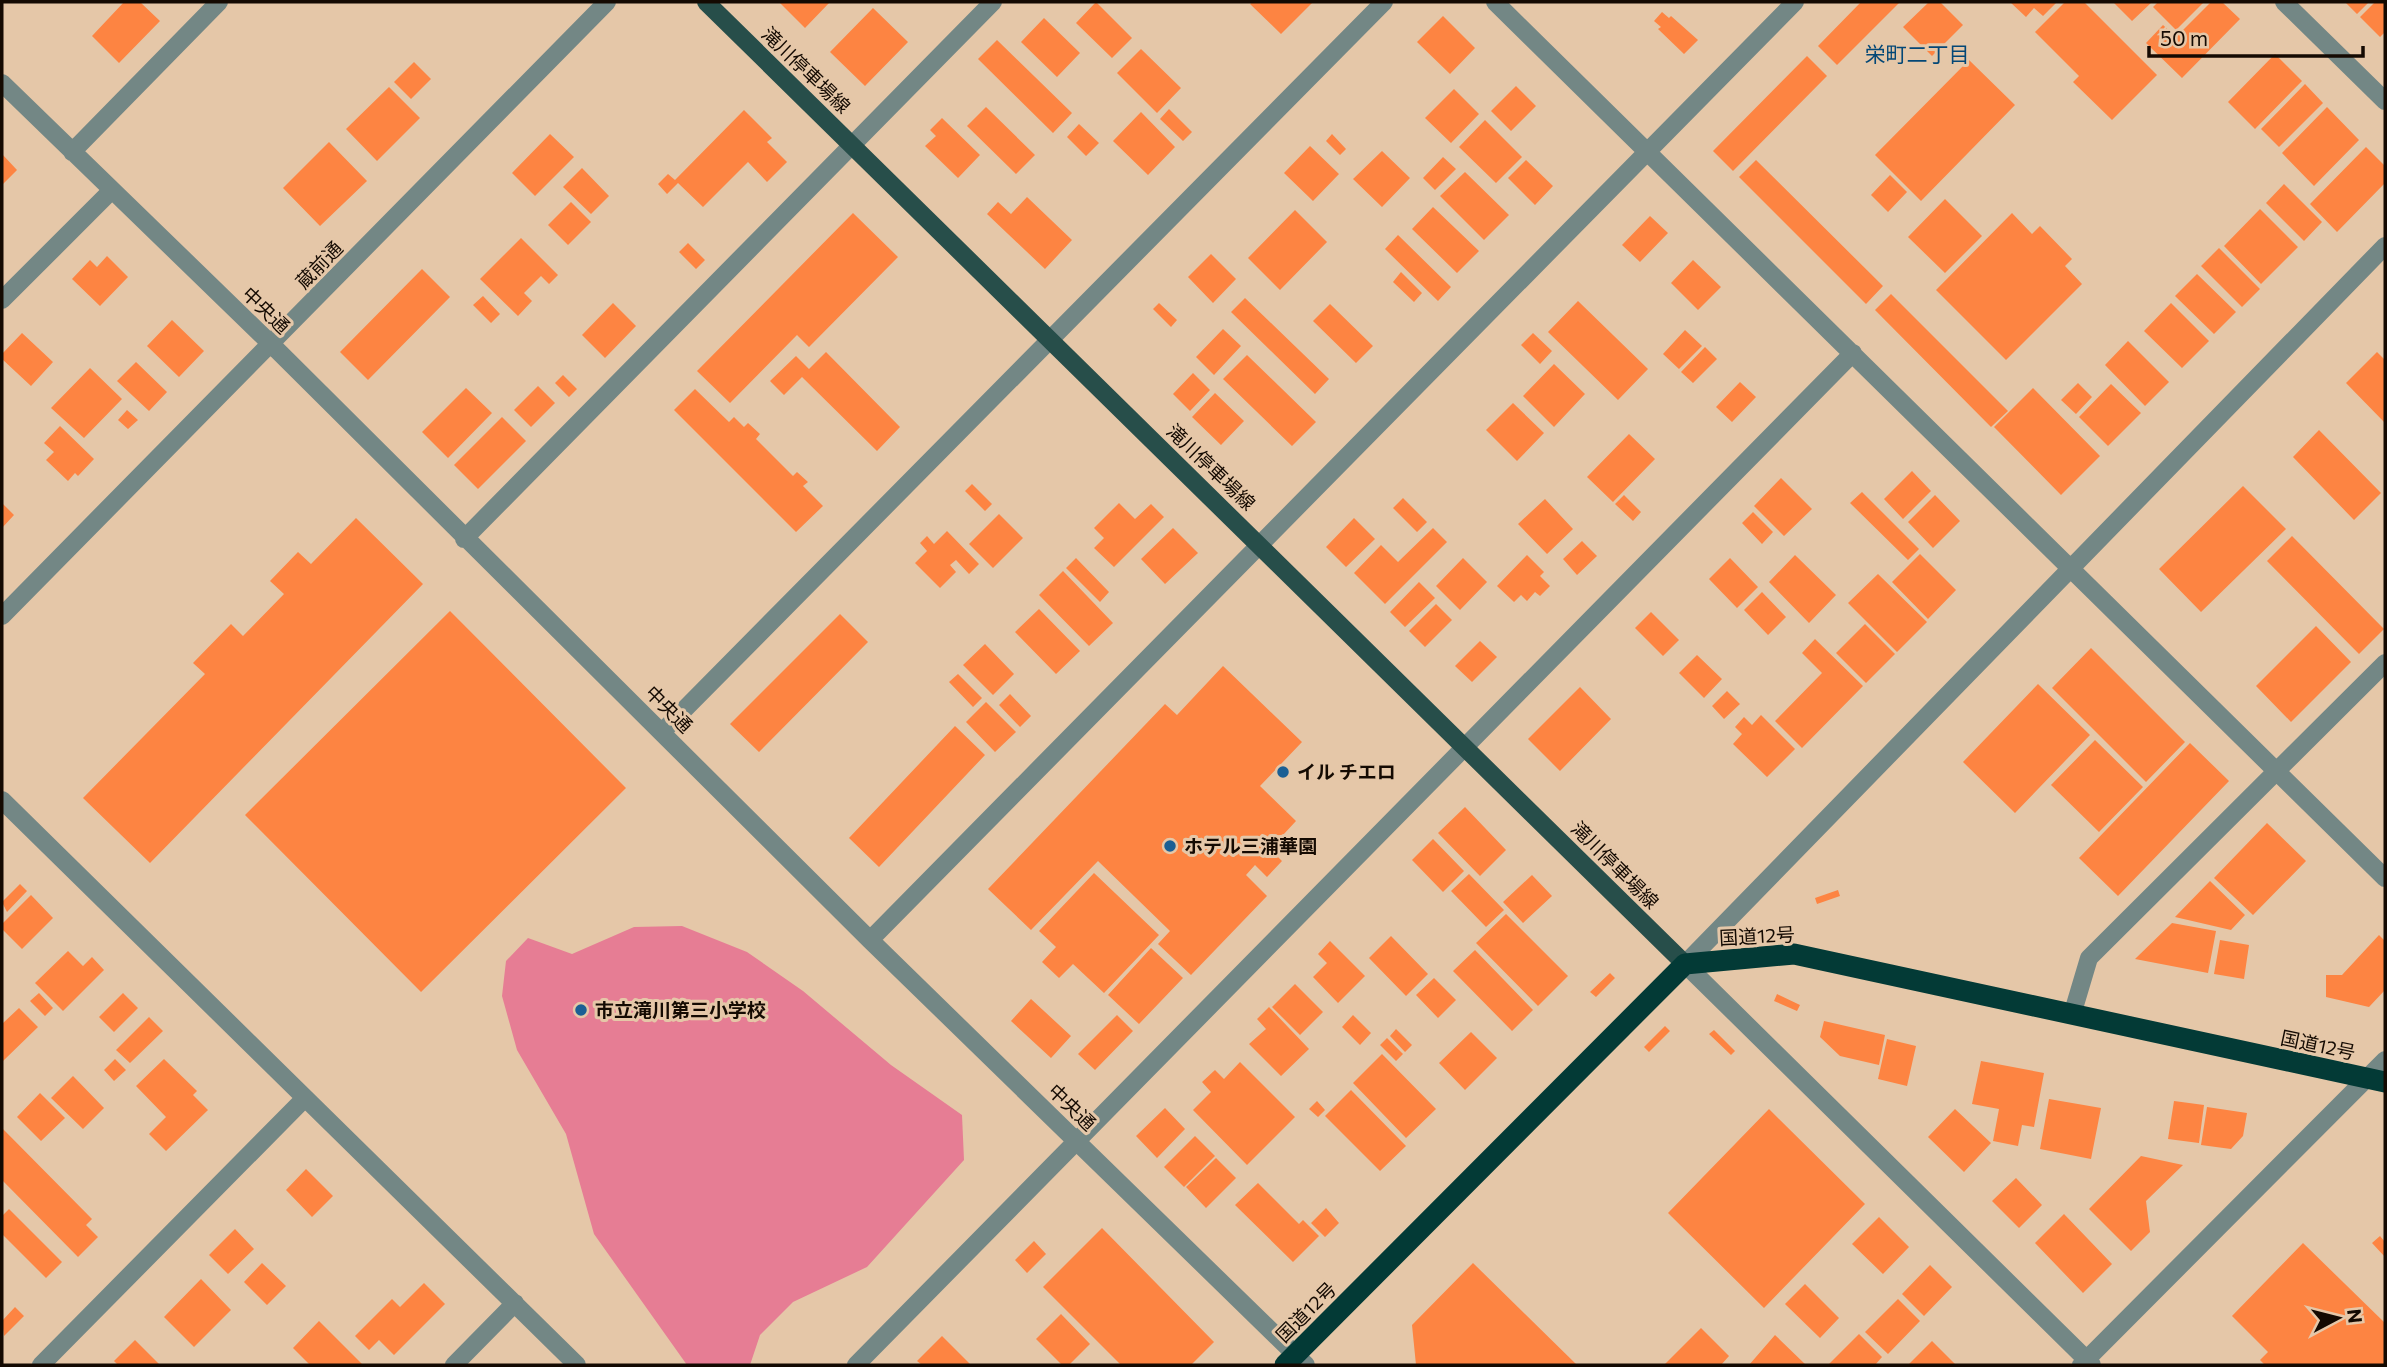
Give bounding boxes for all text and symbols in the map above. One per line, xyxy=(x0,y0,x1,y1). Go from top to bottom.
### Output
scale bar xyxy=(2149,14,2362,58)
street label: 滝川停車場線 xyxy=(757,22,855,118)
text: 50 m xyxy=(2160,25,2208,50)
district label: 栄町二丁目 xyxy=(1865,41,1970,66)
street label: 蔵前通 xyxy=(291,236,347,293)
street label: 中央通 xyxy=(238,282,295,338)
street label: 滝川停車場線 xyxy=(1162,419,1260,515)
street label: 中央通 xyxy=(641,680,698,737)
place label: イル チエロ xyxy=(1297,760,1396,783)
marker: イル チエロ xyxy=(1275,764,1291,780)
street label: 滝川停車場線 xyxy=(1567,816,1664,913)
place label: ホテル三浦華園 xyxy=(1184,834,1317,857)
marker: ホテル三浦華園 xyxy=(1162,838,1178,854)
street label: 国道12号 xyxy=(1719,922,1795,949)
place label: 市立滝川第三小学校 xyxy=(595,998,766,1021)
marker: 市立滝川第三小学校 xyxy=(573,1002,589,1018)
street label: 国道12号 xyxy=(2279,1025,2358,1064)
street label: 中央通 xyxy=(1044,1079,1101,1135)
street label: 国道12号 xyxy=(1271,1277,1341,1347)
north arrow xyxy=(2303,1283,2373,1353)
text: N xyxy=(2343,1307,2368,1324)

